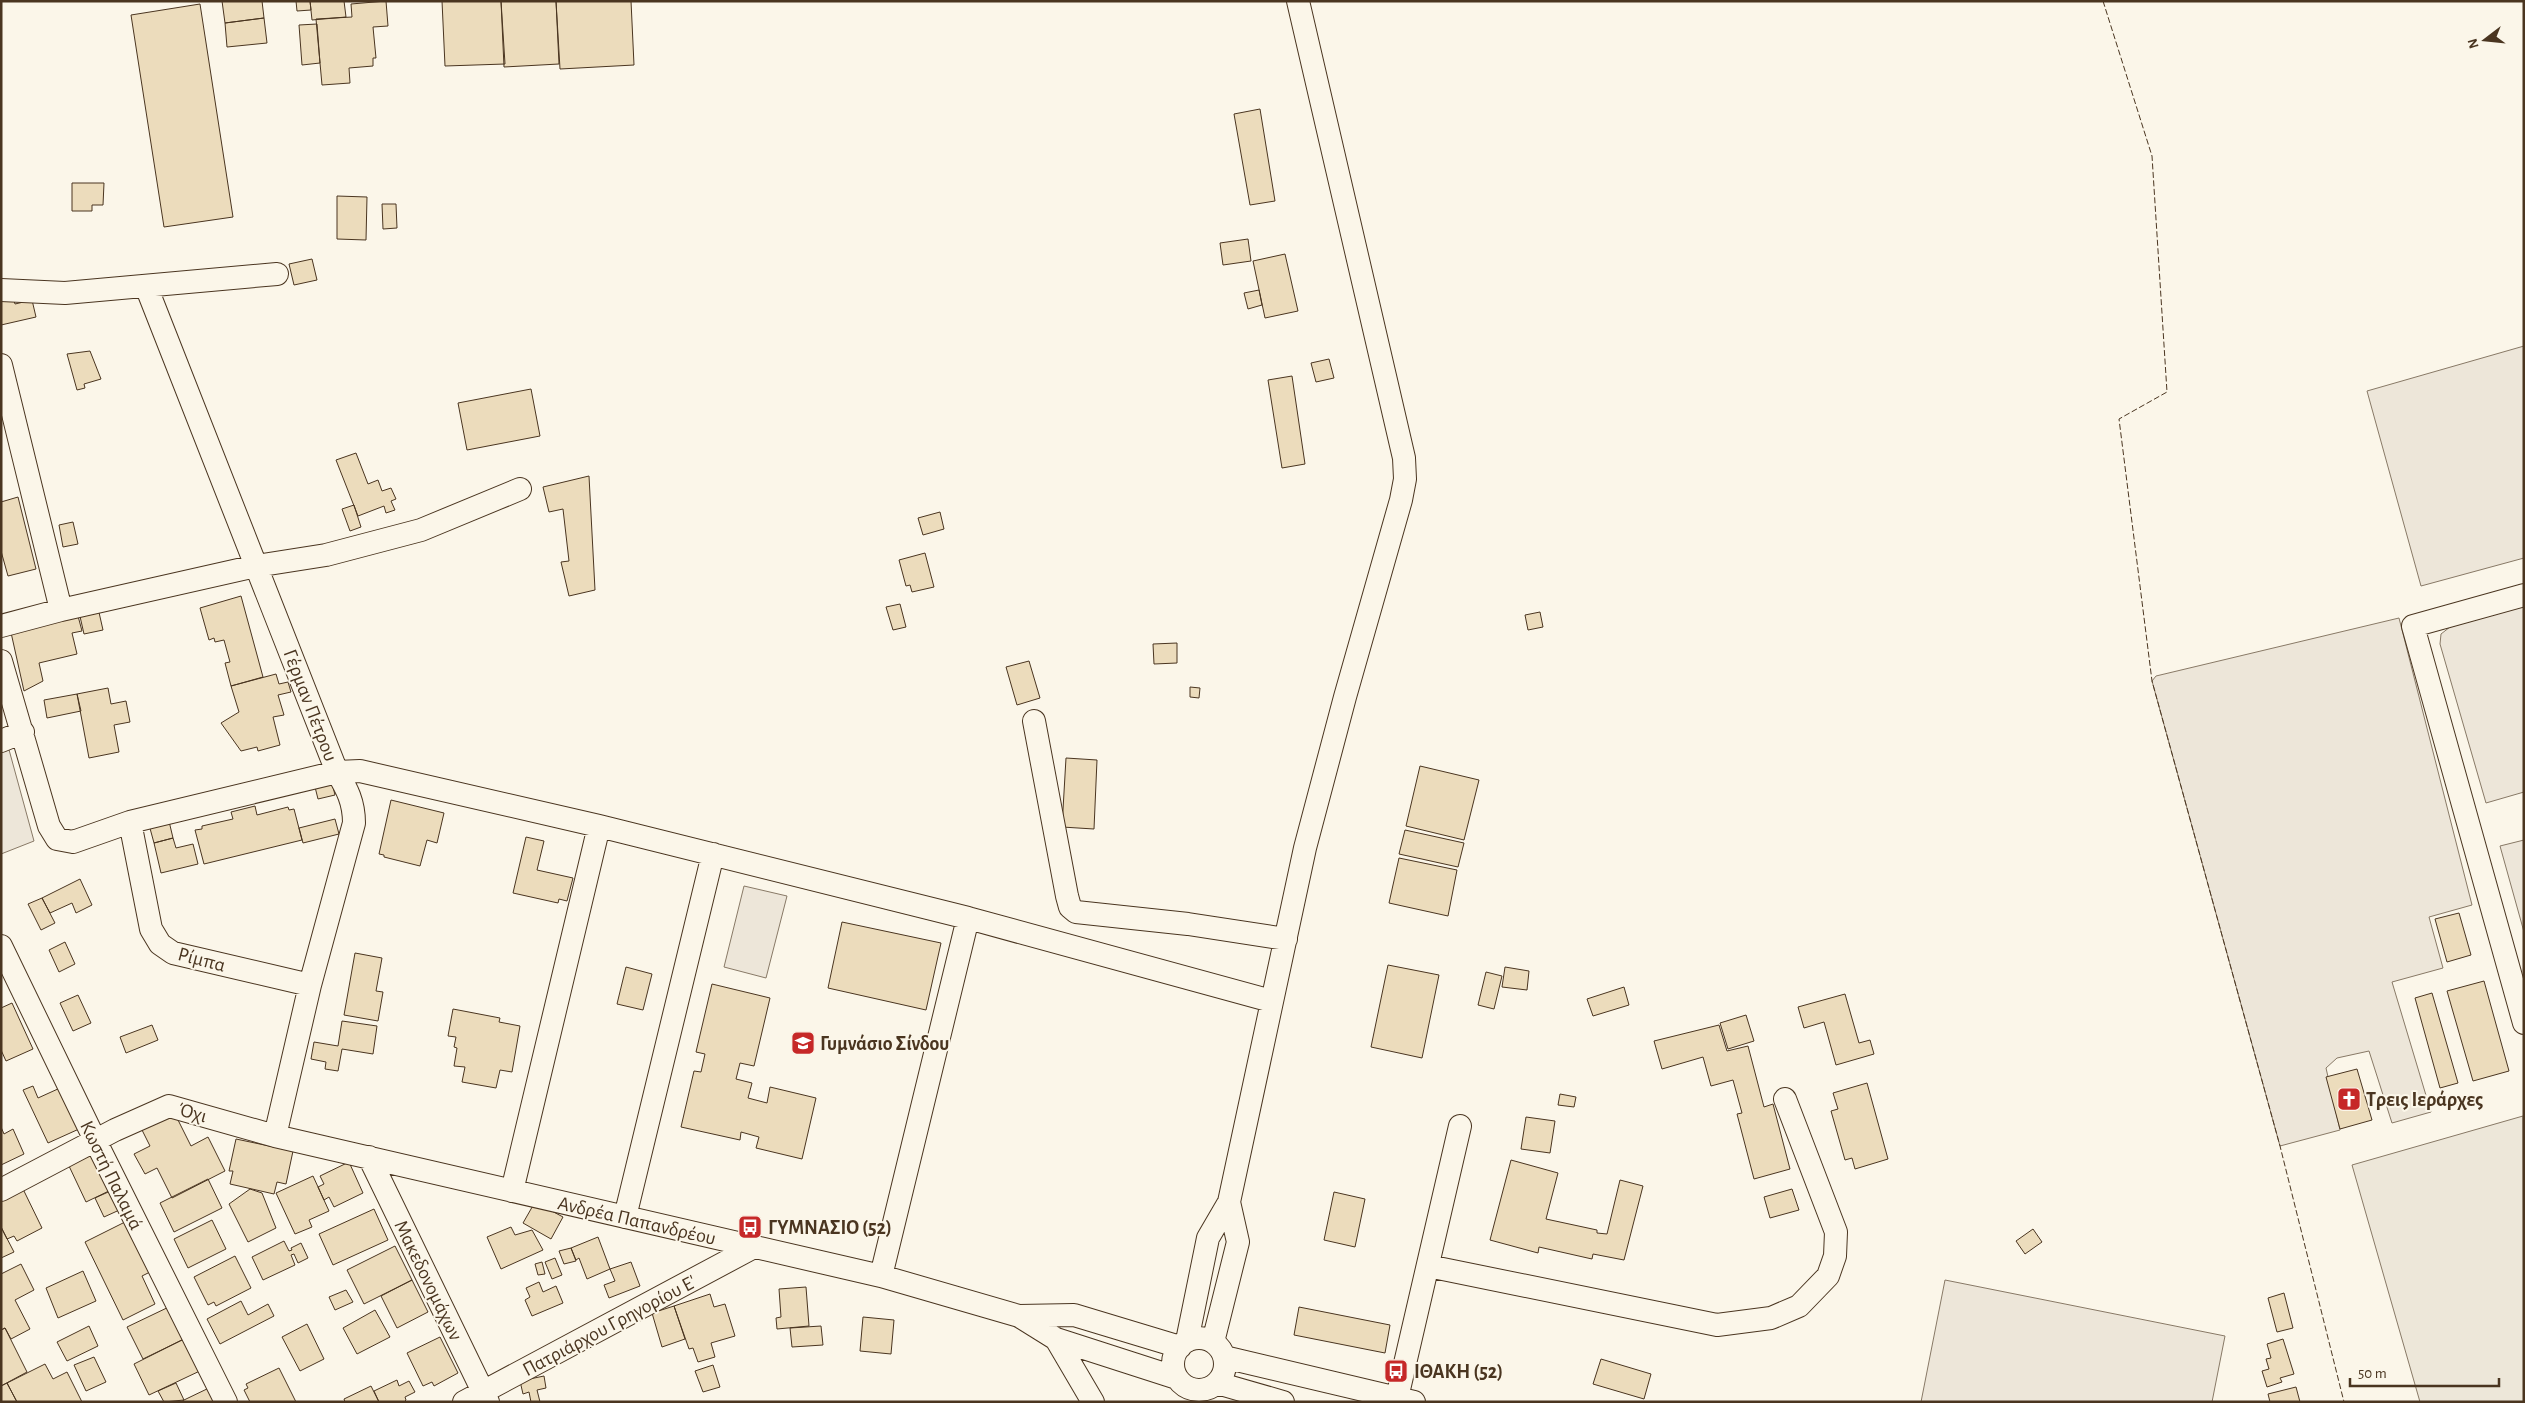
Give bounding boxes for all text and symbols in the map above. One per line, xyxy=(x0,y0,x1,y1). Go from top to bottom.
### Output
north arrow xyxy=(2460,15,2510,65)
text: N xyxy=(2465,37,2482,50)
street label: Γέρμαν Πέτρου xyxy=(280,647,341,764)
street label: Ρίμπα xyxy=(176,944,228,976)
school or university icon: Γυμνάσιο Σίνδου xyxy=(790,1030,816,1056)
place label: Γυμνάσιο Σίνδου xyxy=(820,1034,949,1054)
church icon: Τρεις Ιεράρχες xyxy=(2336,1086,2362,1112)
place label: Τρεις Ιεράρχες xyxy=(2366,1090,2483,1110)
street label: Όχι xyxy=(176,1100,209,1126)
street label: Κωστή Παλαμά xyxy=(76,1118,146,1233)
street label: Ανδρέα Παπανδρέου xyxy=(556,1193,718,1249)
bus stop icon: ΓΥΜΝΑΣΙΟ (52) xyxy=(737,1214,763,1240)
street label: Μακεδονομάχων xyxy=(390,1217,466,1344)
place label: ΓΥΜΝΑΣΙΟ (52) xyxy=(768,1218,892,1238)
street label: Πατριάρχου Γρηγορίου Ε' xyxy=(519,1272,700,1380)
scale bar xyxy=(2350,1356,2499,1388)
bus stop icon: ΙΘΑΚΗ (52) xyxy=(1383,1358,1409,1384)
place label: ΙΘΑΚΗ (52) xyxy=(1414,1362,1503,1382)
text: 50 m xyxy=(2358,1366,2387,1381)

